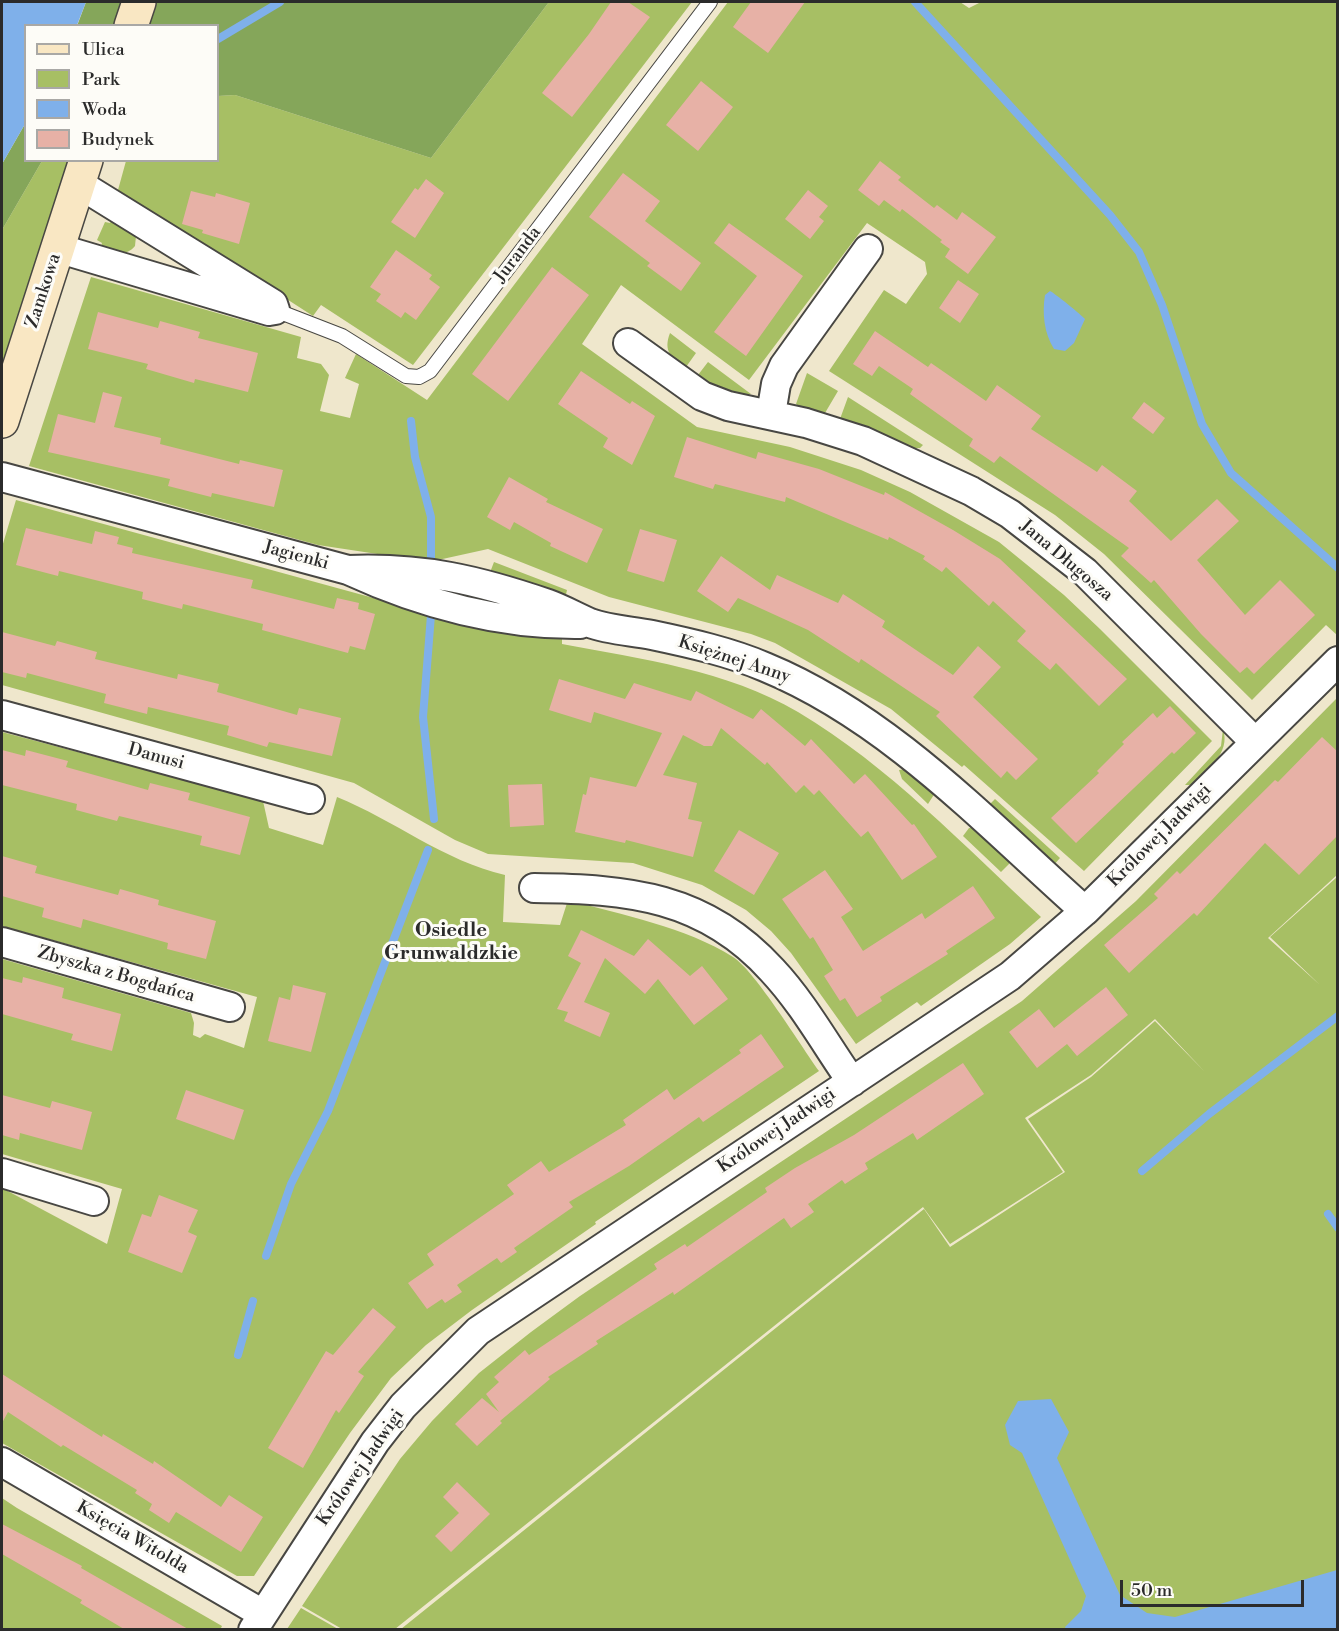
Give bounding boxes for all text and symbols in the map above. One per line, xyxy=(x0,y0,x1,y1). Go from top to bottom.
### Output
legend xyxy=(24,24,219,162)
text: Ulica xyxy=(82,38,125,61)
text: Park xyxy=(82,68,119,91)
text: Woda xyxy=(82,98,127,121)
text: Budynek xyxy=(82,128,153,151)
street label: Juranda xyxy=(490,223,546,287)
street label: Zamkowa xyxy=(22,251,66,331)
street label: Jana Długosza xyxy=(1015,516,1117,606)
street label: Jagienki xyxy=(261,537,331,575)
street label: Księżnej Anny xyxy=(675,632,793,688)
street label: Danusi xyxy=(125,739,187,775)
street label: Królowej Jadwigi xyxy=(1104,780,1216,892)
district label: Osiedle Grunwaldzkie xyxy=(384,919,518,966)
street label: Zbyszka z Bogdańca xyxy=(35,942,197,1008)
street label: Królowej Jadwigi xyxy=(714,1084,840,1178)
street label: Królowej Jadwigi xyxy=(313,1405,409,1531)
street label: Księcia Witolda xyxy=(72,1497,192,1579)
scale bar xyxy=(1123,1568,1308,1606)
text: 50 m xyxy=(1131,1579,1172,1602)

